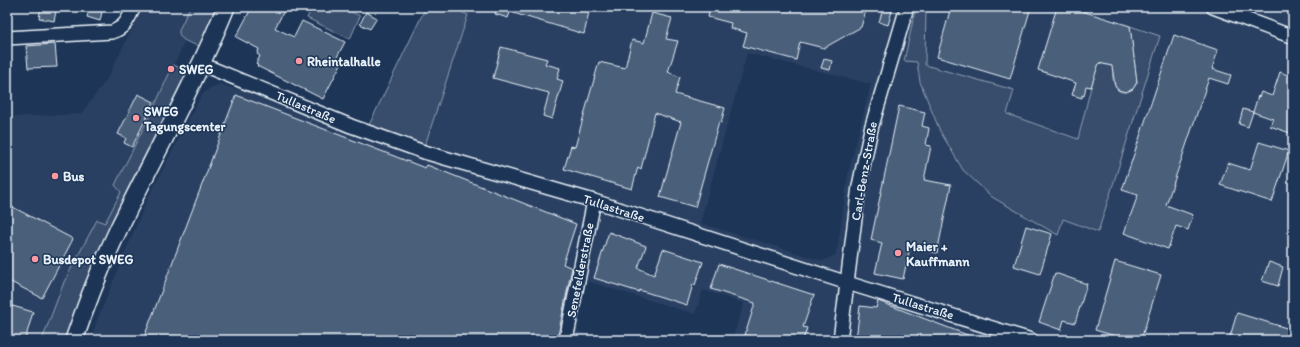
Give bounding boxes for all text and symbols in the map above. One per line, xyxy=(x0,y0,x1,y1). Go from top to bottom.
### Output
place label: Rheintalhalle xyxy=(307,54,381,69)
marker: Rheintalhalle xyxy=(294,56,304,66)
place label: SWEG xyxy=(179,62,214,77)
marker: SWEG xyxy=(166,64,176,74)
street label: Tullastraße xyxy=(274,88,338,126)
place label: SWEG Tagungscenter xyxy=(143,104,227,135)
marker: SWEG Tagungscenter xyxy=(131,113,141,123)
street label: Carl-Benz-Straße xyxy=(848,120,880,222)
place label: Bus xyxy=(63,169,85,184)
marker: Bus xyxy=(50,171,60,181)
street label: Tullastraße xyxy=(581,191,647,225)
street label: Senefelderstraße xyxy=(563,221,597,319)
place label: Maier + Kauffmann xyxy=(906,239,970,269)
marker: Maier + Kauffmann xyxy=(893,248,903,258)
place label: Busdepot SWEG xyxy=(43,252,133,268)
marker: Busdepot SWEG xyxy=(30,254,40,264)
street label: Tullastraße xyxy=(890,289,956,323)

